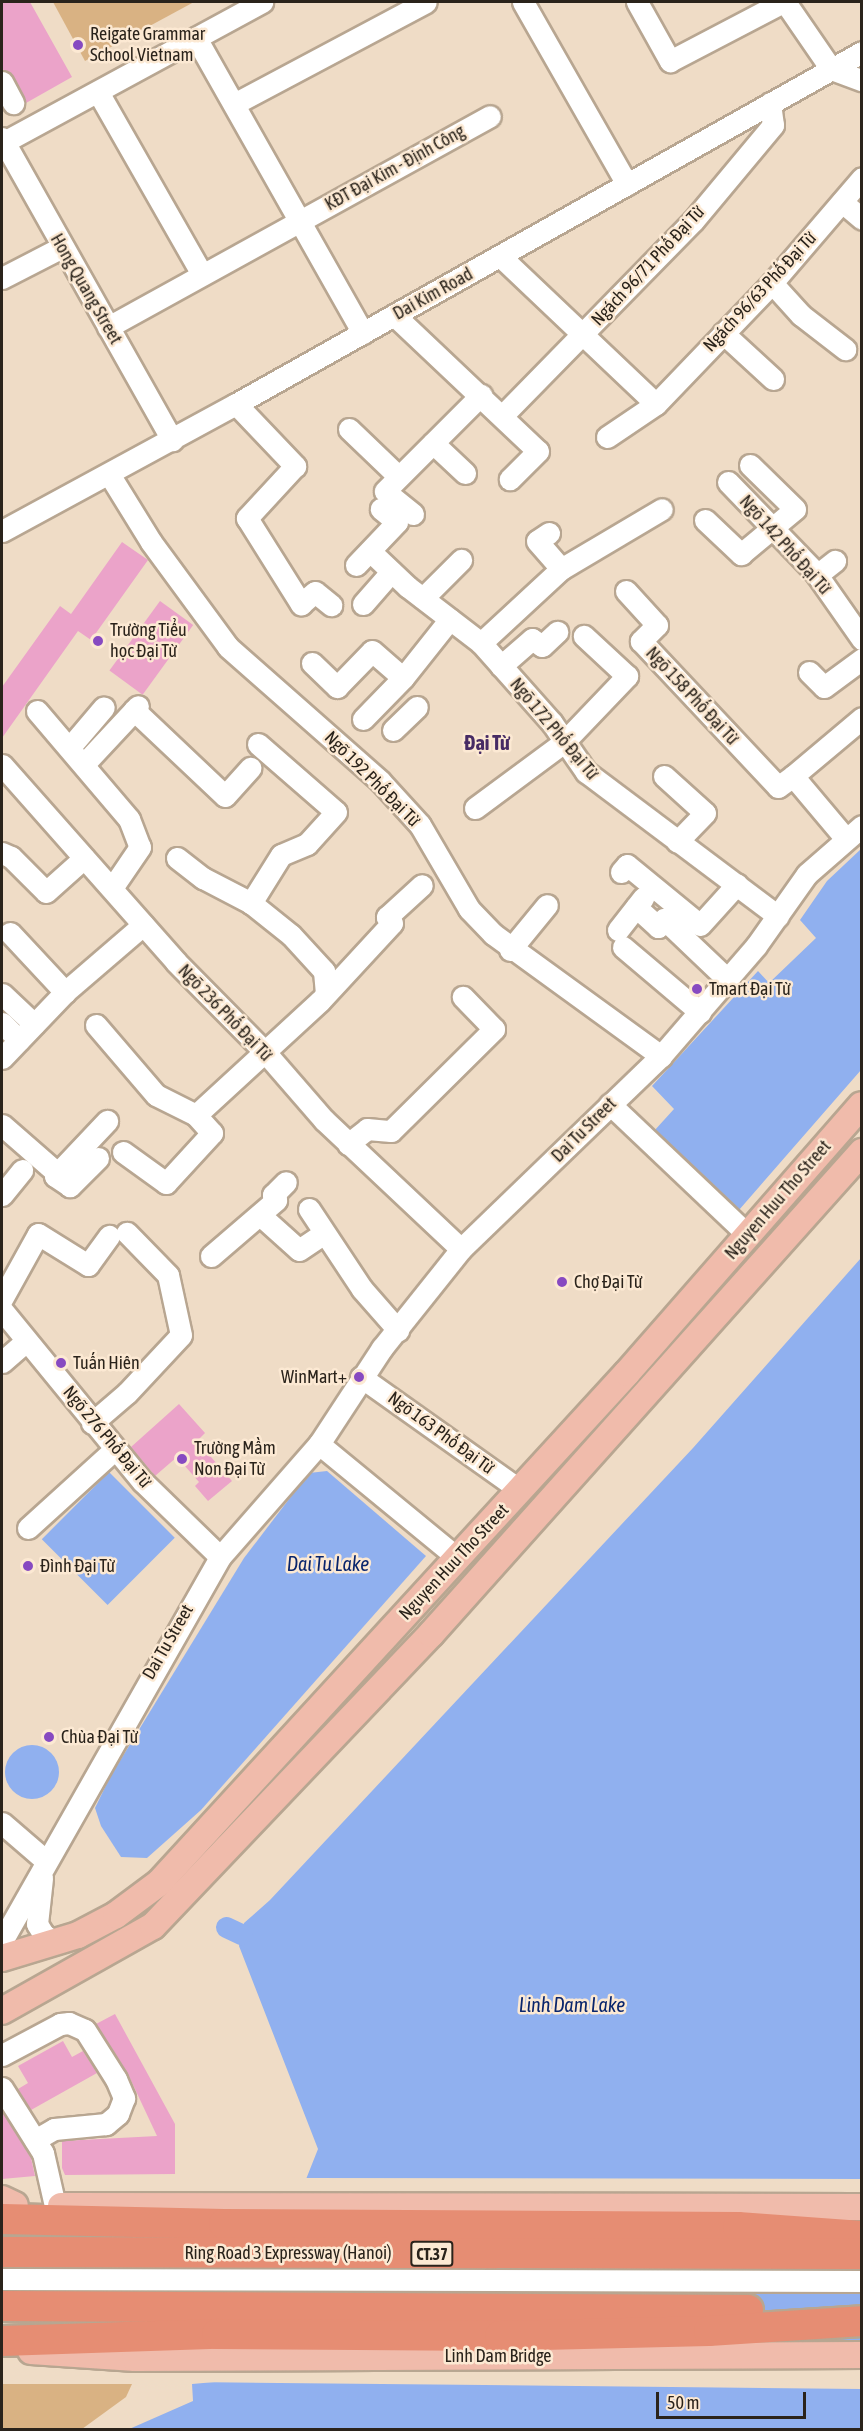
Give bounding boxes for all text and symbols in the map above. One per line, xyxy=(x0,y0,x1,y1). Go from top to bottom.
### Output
place label: Reigate Grammar School Vietnam xyxy=(90,24,205,66)
marker: Reigate Grammar School Vietnam xyxy=(71,38,85,52)
street label: KĐT Đại Kim - Định Công xyxy=(321,121,469,215)
street label: Ngách 96/71 Phố Đại Từ xyxy=(587,202,709,330)
street label: Ngách 96/63 Phố Đại Từ xyxy=(699,228,821,356)
street label: Hong Quang Street xyxy=(46,230,126,348)
street label: Dai Kim Road xyxy=(389,263,477,325)
street label: Ngõ 142 Phố Đại Từ xyxy=(735,491,835,599)
place label: Trường Tiểu học Đại Từ xyxy=(110,620,187,662)
marker: Trường Tiểu học Đại Từ xyxy=(91,634,105,648)
street label: Ngõ 158 Phố Đại Từ xyxy=(641,643,743,749)
street label: Ngõ 172 Phố Đại Từ xyxy=(505,674,603,784)
street label: Ngõ 192 Phố Đại Từ xyxy=(320,727,424,831)
district label: Đại Từ xyxy=(464,730,510,754)
street label: Ngõ 236 Phố Đại Từ xyxy=(173,960,277,1066)
place label: Tmart Đại Từ xyxy=(709,978,791,1000)
marker: Tmart Đại Từ xyxy=(690,982,704,996)
street label: Dai Tu Street xyxy=(547,1093,621,1167)
street label: Nguyen Huu Tho Street xyxy=(720,1136,836,1264)
place label: Chợ Đại Từ xyxy=(574,1271,643,1293)
marker: Chợ Đại Từ xyxy=(555,1275,569,1289)
place label: Tuấn Hiên xyxy=(73,1352,140,1374)
marker: Tuấn Hiên xyxy=(54,1356,68,1370)
place label: WinMart+ xyxy=(281,1366,347,1388)
marker: WinMart+ xyxy=(352,1370,366,1384)
street label: Ngõ 276 Phố Đại Từ xyxy=(58,1382,156,1492)
street label: Ngõ 163 Phố Đại Từ xyxy=(384,1387,498,1479)
place label: Trường Mầm Non Đại Từ xyxy=(194,1438,276,1480)
marker: Trường Mầm Non Đại Từ xyxy=(175,1452,189,1466)
street label: Nguyen Huu Tho Street xyxy=(395,1500,513,1624)
water label: Dai Tu Lake xyxy=(287,1551,369,1575)
place label: Đình Đại Từ xyxy=(40,1555,115,1577)
marker: Đình Đại Từ xyxy=(21,1559,35,1573)
street label: Dai Tu Street xyxy=(138,1601,198,1683)
place label: Chùa Đại Từ xyxy=(61,1726,138,1748)
marker: Chùa Đại Từ xyxy=(42,1730,56,1744)
water label: Linh Dam Lake xyxy=(519,1992,625,2016)
road number: CT.37 xyxy=(410,2241,454,2267)
street label: Ring Road 3 Expressway (Hanoi) xyxy=(184,2242,392,2264)
street label: Linh Dam Bridge xyxy=(445,2345,551,2367)
scale bar xyxy=(659,2380,809,2418)
text: 50 m xyxy=(667,2392,699,2413)

